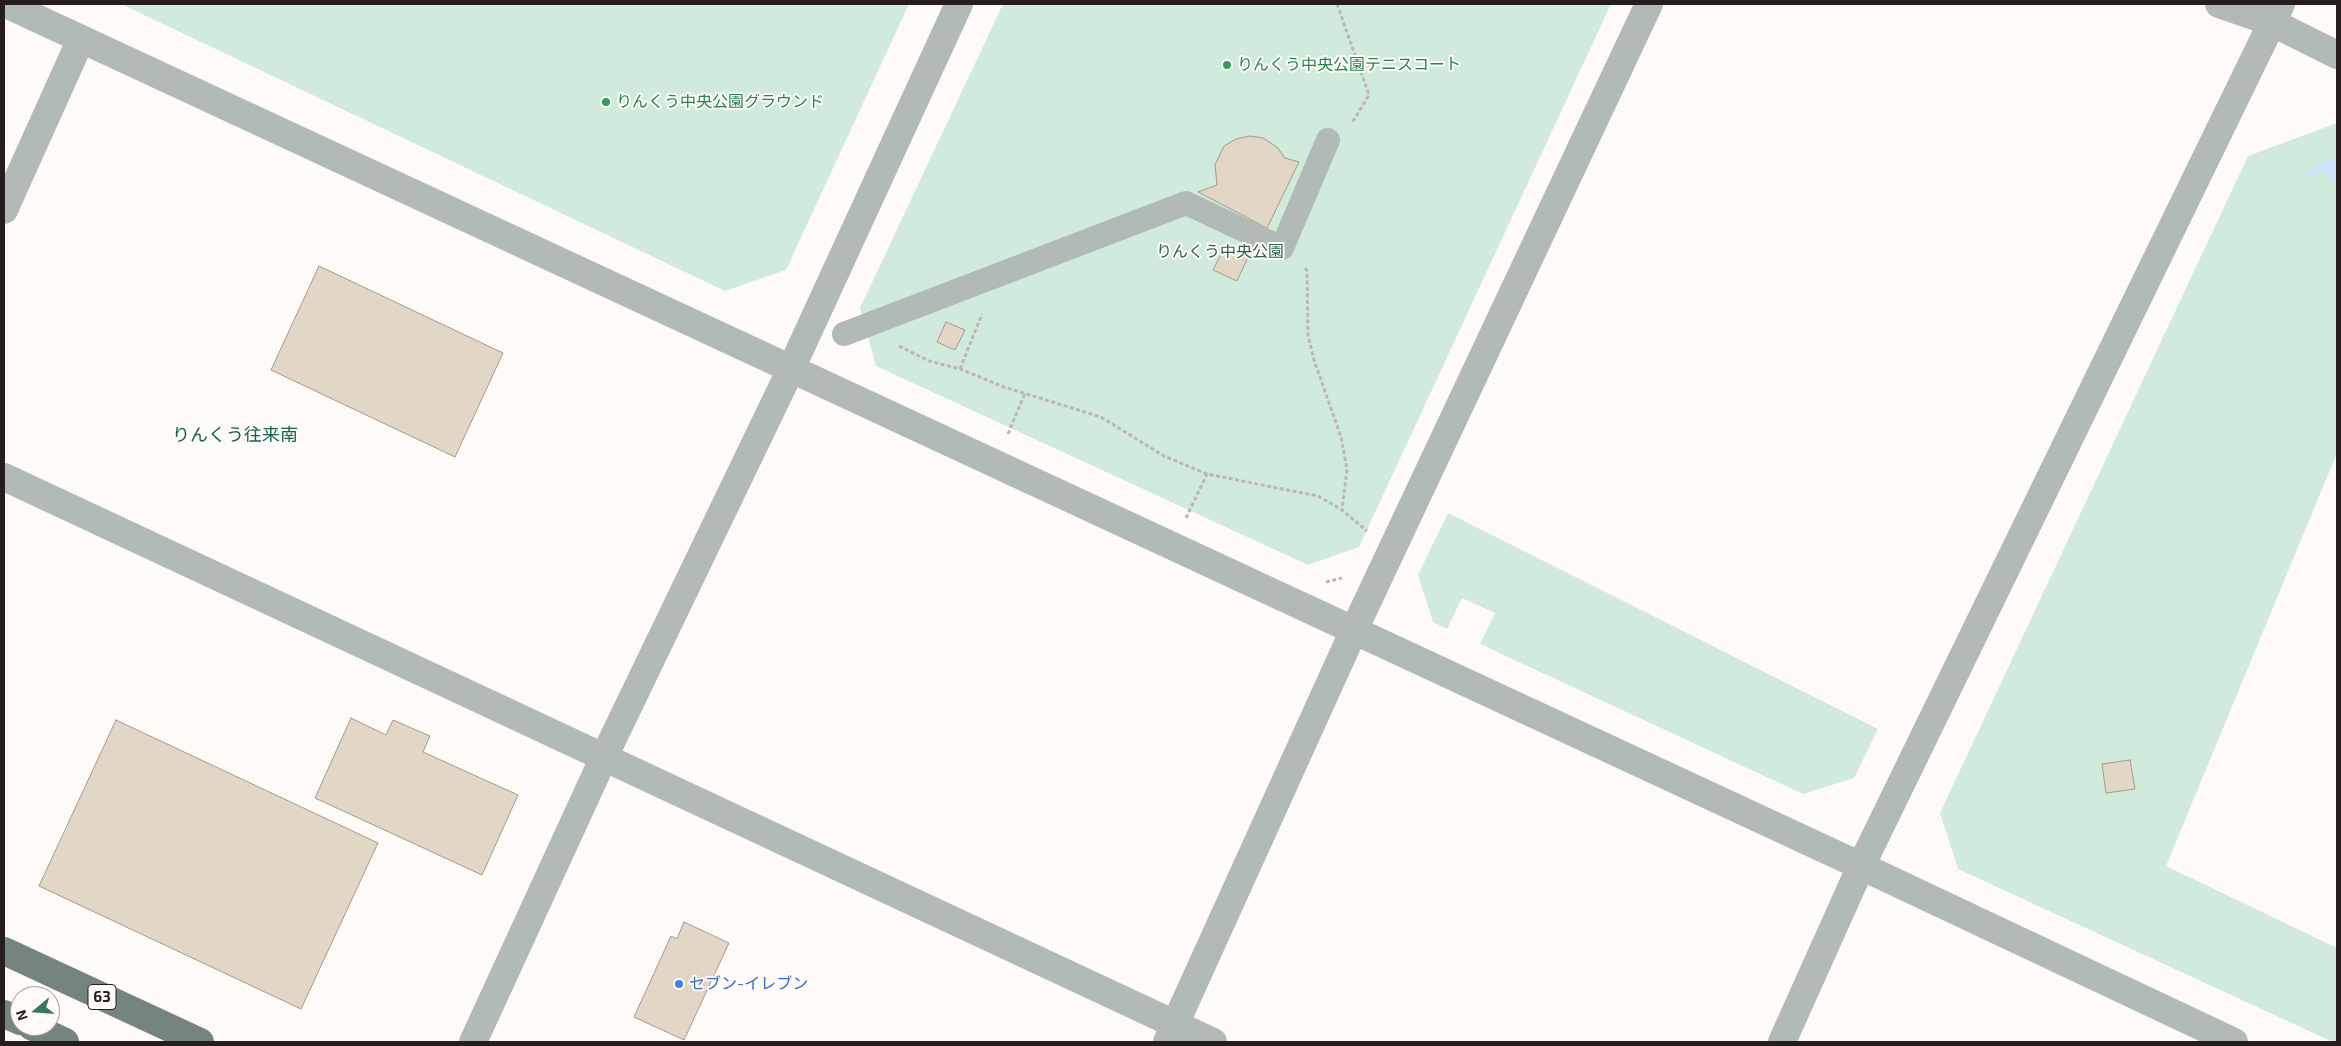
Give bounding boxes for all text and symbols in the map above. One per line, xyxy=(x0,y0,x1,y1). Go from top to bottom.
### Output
place label: りんくう中央公園テニスコート xyxy=(1237,55,1461,75)
marker: りんくう中央公園テニスコート xyxy=(1221,59,1233,71)
place label: りんくう中央公園グラウンド xyxy=(616,92,824,112)
marker: りんくう中央公園グラウンド xyxy=(600,96,612,108)
park label: りんくう中央公園 xyxy=(1156,242,1284,262)
district label: りんくう往来南 xyxy=(172,424,298,446)
place label: セブン-イレブン xyxy=(689,974,808,994)
marker: セブン-イレブン xyxy=(673,978,685,990)
road number: 63 xyxy=(88,984,116,1010)
north arrow xyxy=(10,986,60,1036)
text: N xyxy=(12,1008,31,1023)

